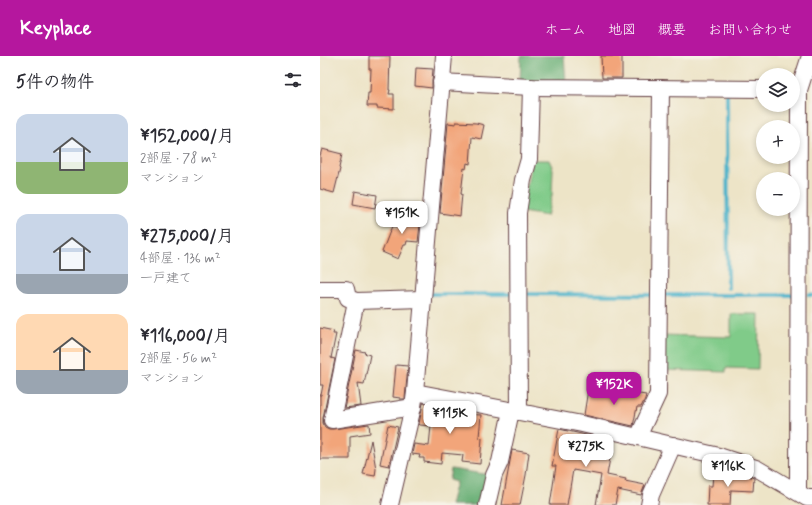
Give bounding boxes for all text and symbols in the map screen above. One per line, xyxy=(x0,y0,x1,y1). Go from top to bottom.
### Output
text: Keyplace xyxy=(20,16,91,41)
text: ホーム xyxy=(545,21,586,39)
text: 地図 xyxy=(608,21,636,39)
text: 概要 xyxy=(658,21,686,39)
text: お問い合わせ xyxy=(708,21,792,39)
map controls xyxy=(756,68,800,216)
button: layers xyxy=(756,68,800,112)
icon: filters xyxy=(282,69,304,91)
text: 5件の物件 xyxy=(16,71,94,93)
button: + xyxy=(756,120,800,164)
text: ¥152,000/月 xyxy=(140,125,234,147)
icon: home xyxy=(48,130,96,178)
text: 2部屋 · 78 m² xyxy=(140,150,217,167)
text: マンション xyxy=(140,170,204,187)
button: − xyxy=(756,172,800,216)
pin: ¥151K xyxy=(374,201,430,235)
text: ¥151K xyxy=(385,205,419,222)
text: ¥275,000/月 xyxy=(140,225,234,247)
icon: home xyxy=(48,230,96,278)
text: 4部屋 · 136 m² xyxy=(140,250,221,267)
text: 一戸建て xyxy=(140,270,192,287)
text: ¥116,000/月 xyxy=(140,325,230,347)
icon: home xyxy=(48,330,96,378)
text: 2部屋 · 56 m² xyxy=(140,350,217,367)
text: マンション xyxy=(140,370,204,387)
pin: ¥152K xyxy=(586,372,642,406)
text: ¥152K xyxy=(595,376,633,393)
pin: ¥115K xyxy=(422,401,478,435)
text: ¥115K xyxy=(432,405,468,422)
pin: ¥275K xyxy=(558,434,614,468)
text: ¥275K xyxy=(568,438,604,455)
pin: ¥116K xyxy=(700,454,756,488)
text: ¥116K xyxy=(711,458,745,475)

